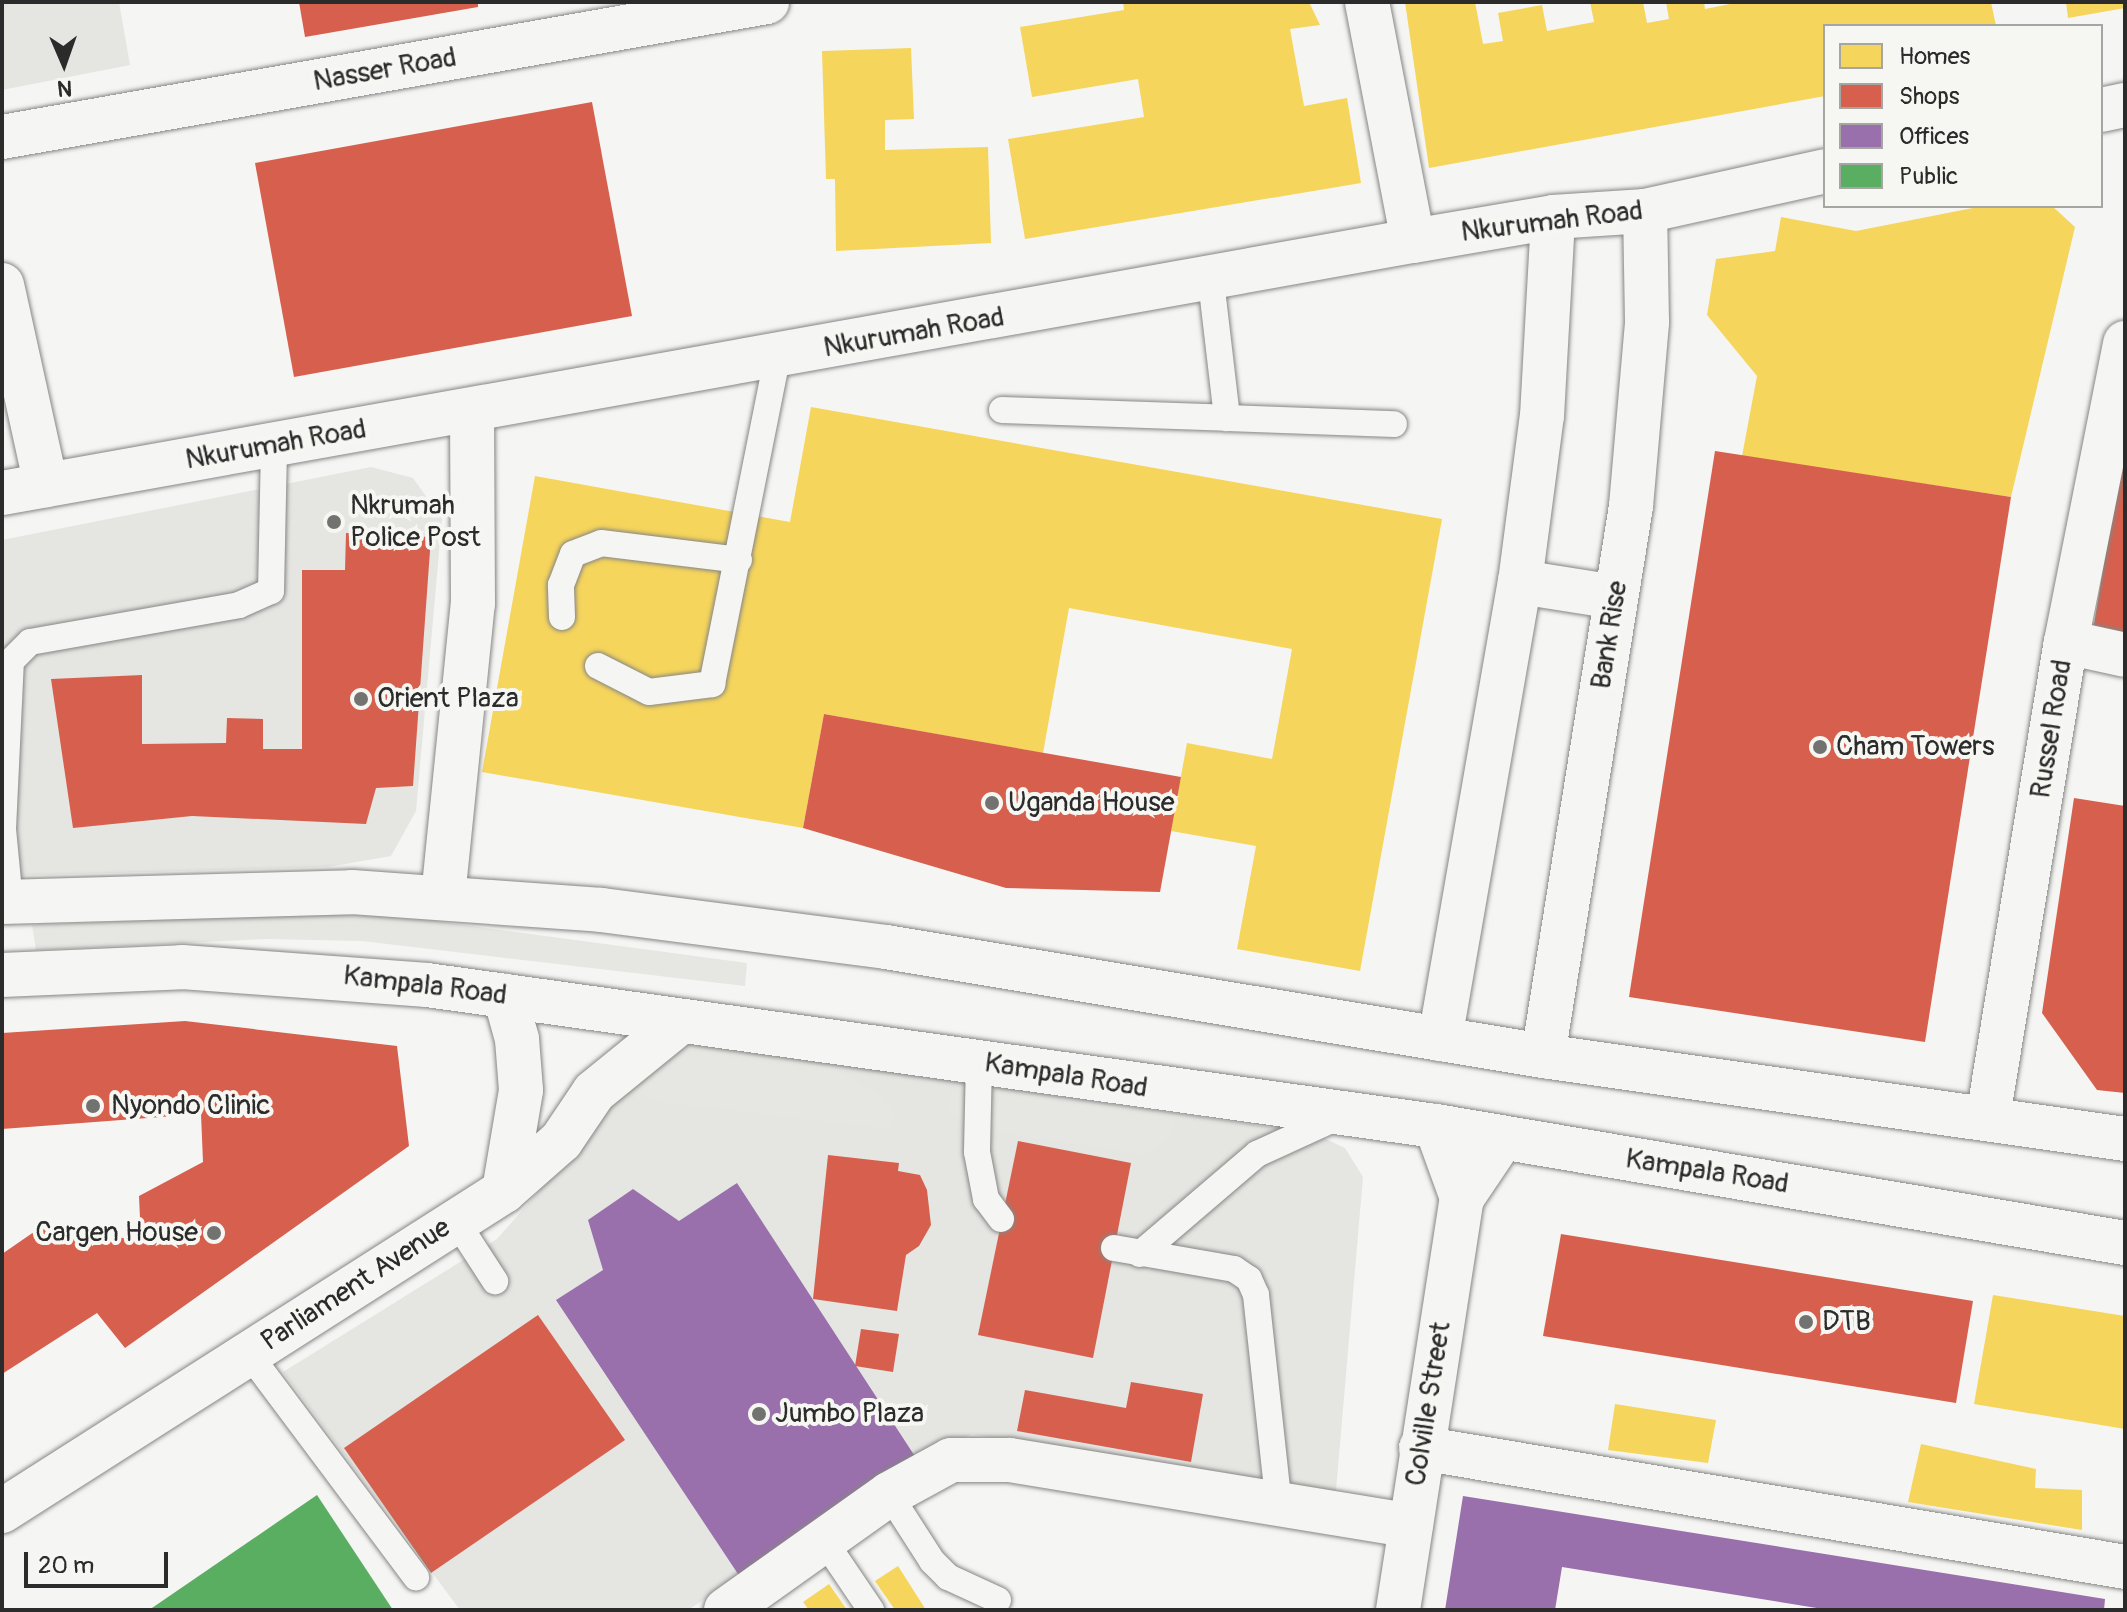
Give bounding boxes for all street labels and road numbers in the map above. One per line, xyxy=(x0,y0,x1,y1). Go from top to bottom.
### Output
street label: Nasser Road xyxy=(311,41,459,99)
street label: Nkurumah Road xyxy=(1459,194,1645,250)
street label: Nkurumah Road xyxy=(821,301,1007,365)
street label: Nkurumah Road xyxy=(183,413,369,477)
street label: Bank Rise xyxy=(1585,578,1635,692)
street label: Russel Road xyxy=(2024,657,2080,801)
street label: Kampala Road xyxy=(341,959,509,1013)
street label: Kampala Road xyxy=(982,1047,1150,1105)
street label: Kampala Road xyxy=(1623,1143,1791,1201)
street label: Parliament Avenue xyxy=(255,1211,457,1359)
street label: Colville Street xyxy=(1399,1320,1459,1488)

